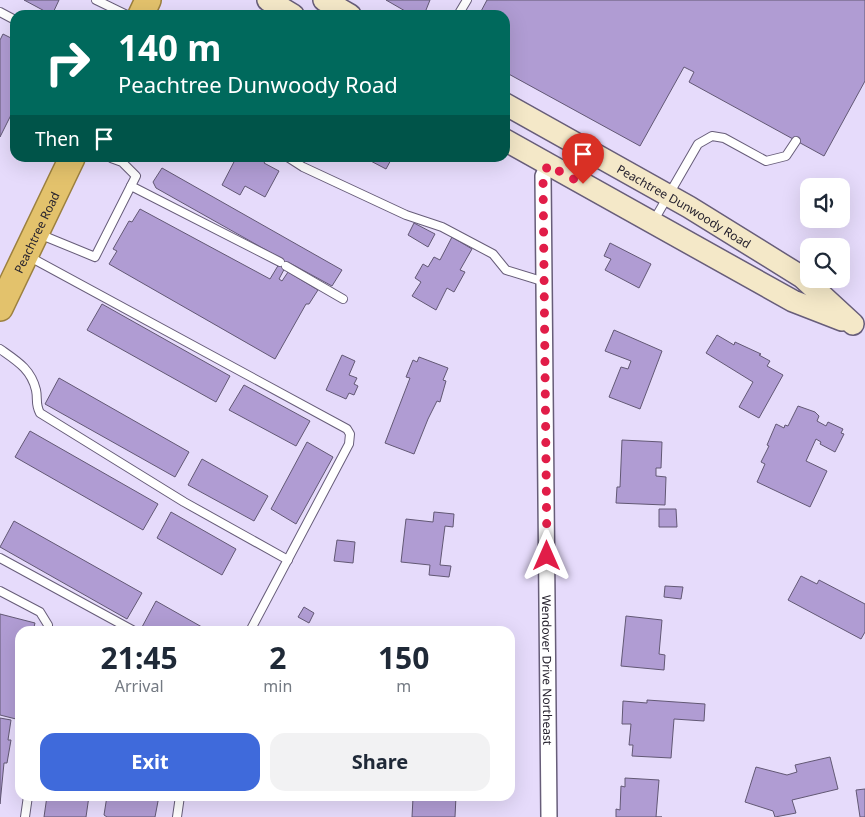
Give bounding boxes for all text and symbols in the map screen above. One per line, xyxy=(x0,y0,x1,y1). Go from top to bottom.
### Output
text: 140 m xyxy=(118,24,221,71)
icon: right xyxy=(35,30,100,95)
text: Peachtree Dunwoody Road xyxy=(118,69,398,99)
icon: arrive xyxy=(90,125,118,153)
text: Then xyxy=(35,126,80,152)
pin xyxy=(562,133,604,184)
icon: arrive xyxy=(569,140,597,168)
street label: Peachtree Dunwoody Road xyxy=(614,160,754,252)
map controls xyxy=(800,178,850,288)
button: sound xyxy=(800,178,850,228)
street label: Peachtree Road xyxy=(10,189,63,276)
button: search xyxy=(800,238,850,288)
position arrow xyxy=(520,529,572,581)
street label: Wendover Drive Northeast xyxy=(538,595,557,746)
text: 21:45 xyxy=(101,637,178,678)
text: 2 xyxy=(269,637,286,678)
text: 150 xyxy=(378,637,429,678)
text: Arrival xyxy=(115,675,164,697)
text: min xyxy=(263,675,292,697)
text: m xyxy=(396,675,411,697)
button: Exit xyxy=(40,733,260,791)
button: Share xyxy=(270,733,490,791)

